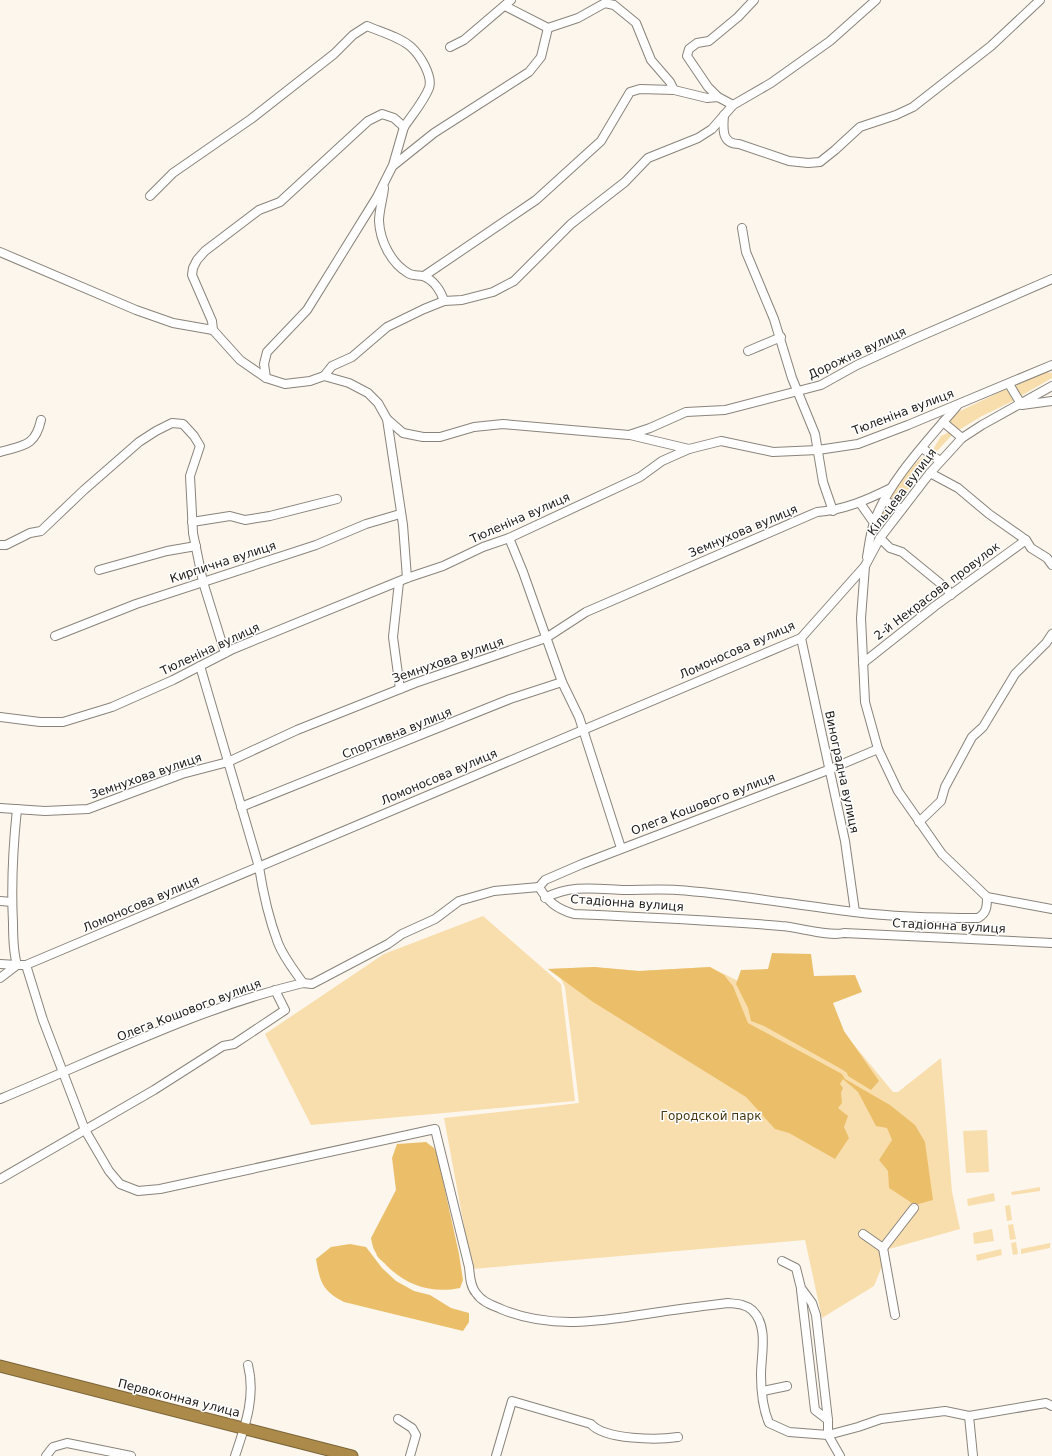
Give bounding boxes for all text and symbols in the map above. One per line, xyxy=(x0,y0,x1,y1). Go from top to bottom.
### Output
street label: Дорожна вулиця xyxy=(806,324,908,382)
street label: Тюленіна вулиця xyxy=(849,386,956,438)
street label: Кільцева вулиця xyxy=(865,446,939,538)
street label: Тюленіна вулиця xyxy=(467,490,572,547)
street label: Земнухова вулиця xyxy=(687,502,799,560)
street label: Кирпична вулиця xyxy=(168,538,278,586)
street label: 2-й Некрасова провулок xyxy=(871,539,1003,643)
street label: Ломоносова вулиця xyxy=(677,618,797,682)
street label: Тюленіна вулиця xyxy=(157,620,262,679)
street label: Земнухова вулиця xyxy=(391,634,505,686)
street label: Спортивна вулиця xyxy=(340,705,454,761)
street label: Виноградна вулиця xyxy=(822,709,862,835)
street label: Ломоносова вулиця xyxy=(379,746,499,808)
street label: Земнухова вулиця xyxy=(89,750,203,802)
street label: Олега Кошового вулиця xyxy=(629,770,777,838)
street label: Ломоносова вулиця xyxy=(81,873,201,935)
street label: Стадіонна вулиця xyxy=(570,892,684,914)
street label: Стадіонна вулиця xyxy=(892,916,1006,936)
street label: Олега Кошового вулиця xyxy=(115,976,263,1044)
park label: Городской парк xyxy=(661,1109,761,1123)
street label: Первоконная улица xyxy=(117,1376,241,1420)

